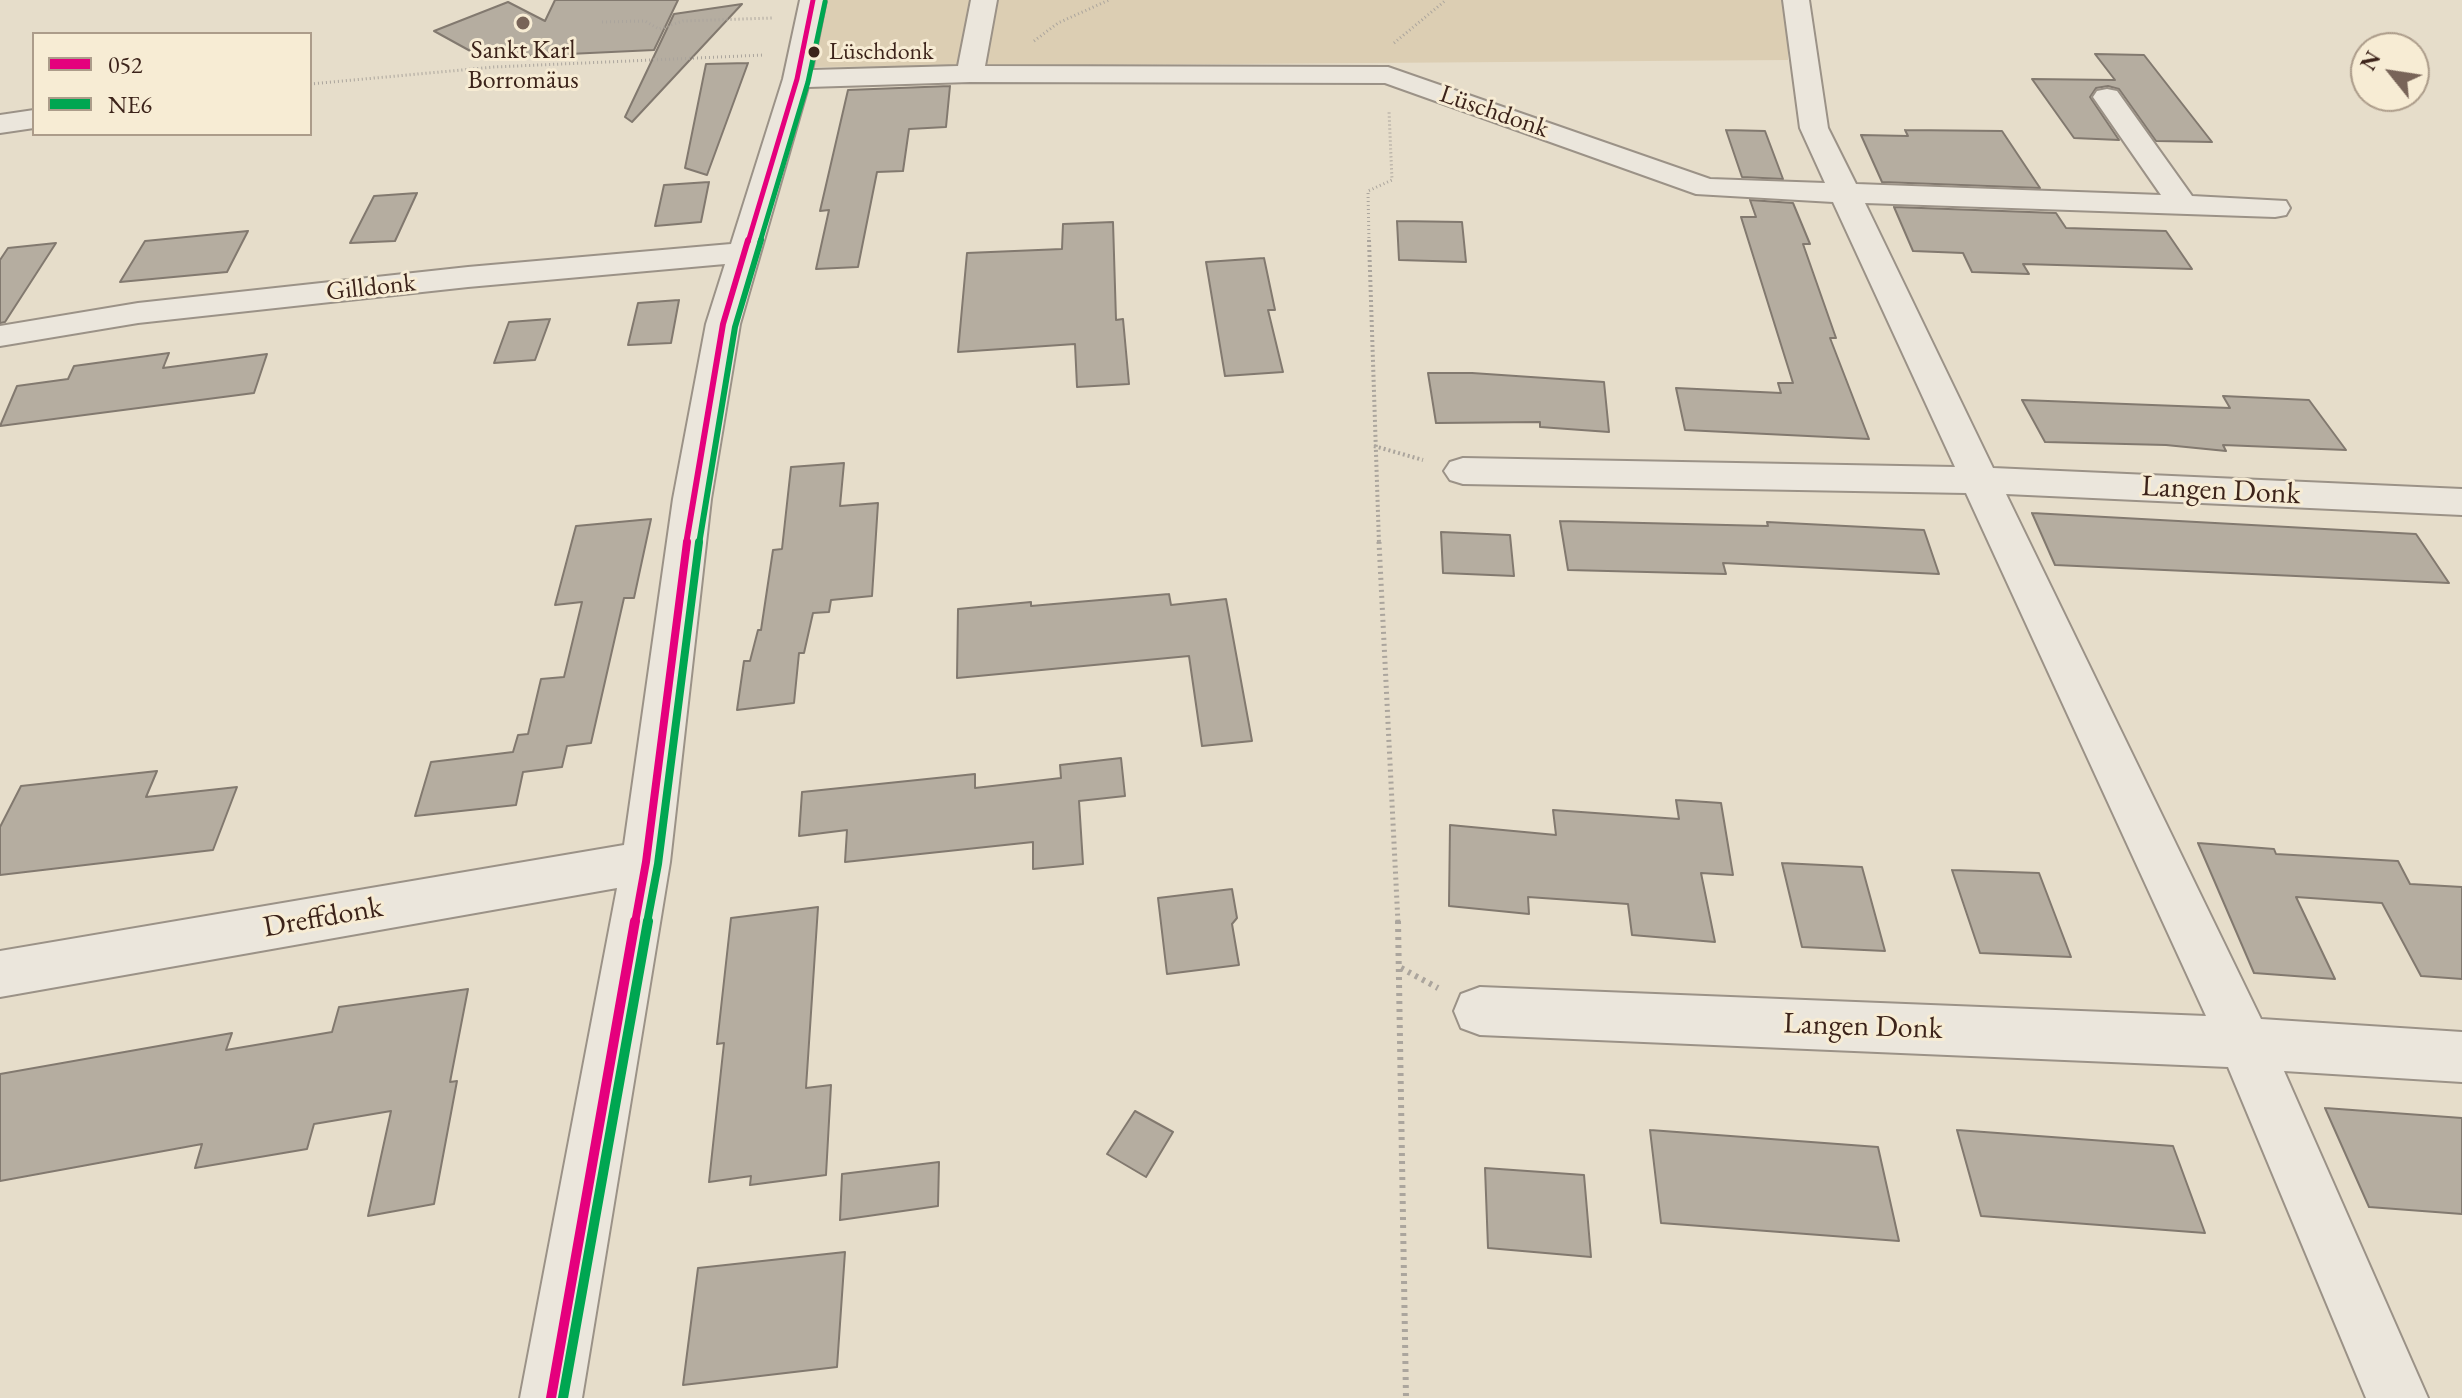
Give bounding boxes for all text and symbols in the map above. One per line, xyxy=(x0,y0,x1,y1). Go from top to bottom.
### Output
marker: Sankt Karl Borromäus xyxy=(514,14,532,32)
legend xyxy=(32,32,312,136)
north arrow xyxy=(2350,32,2430,112)
place label: Sankt Karl Borromäus xyxy=(467,35,579,96)
place label: Lüschdonk xyxy=(829,38,933,66)
marker: Lüschdonk xyxy=(806,44,822,60)
text: N xyxy=(2354,46,2388,76)
text: 052 xyxy=(108,49,143,80)
street label: Lüschdonk xyxy=(1435,79,1553,145)
text: NE6 xyxy=(108,89,152,120)
street label: Gilldonk xyxy=(325,268,417,308)
street label: Langen Donk xyxy=(2141,469,2301,513)
street label: Dreffdonk xyxy=(260,890,386,946)
street label: Langen Donk xyxy=(1783,1006,1943,1048)

